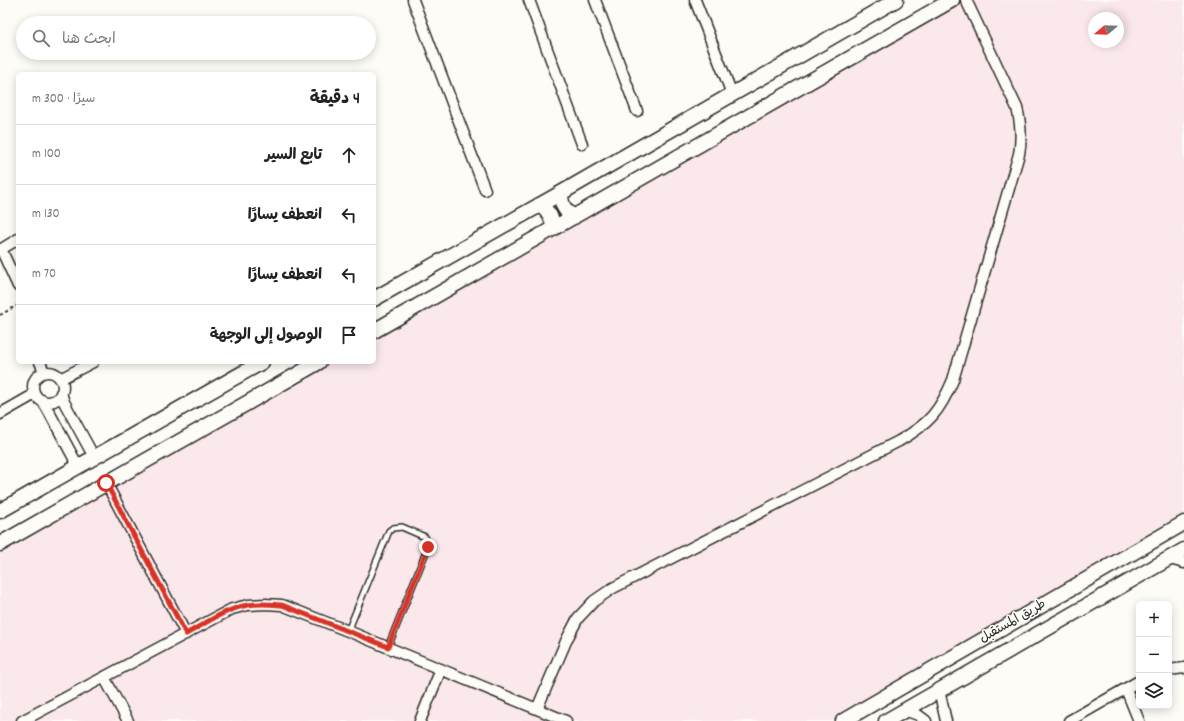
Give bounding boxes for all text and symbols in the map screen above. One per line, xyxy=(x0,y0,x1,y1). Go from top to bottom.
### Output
north arrow xyxy=(1088,12,1124,48)
search box xyxy=(16,16,376,60)
icon: search xyxy=(30,27,52,49)
text: ابحث هنا xyxy=(62,29,116,51)
text: 4 دقيقة xyxy=(310,88,360,112)
text: سيرًا · 300 m xyxy=(32,90,95,109)
icon: ahead xyxy=(338,144,360,166)
text: 100 m xyxy=(32,145,61,164)
text: تابع السير xyxy=(265,145,322,167)
icon: left xyxy=(338,204,360,226)
text: 130 m xyxy=(32,205,60,224)
text: انعطف يسارًا xyxy=(248,205,322,227)
icon: left xyxy=(338,264,360,286)
text: 70 m xyxy=(32,265,56,284)
text: انعطف يسارًا xyxy=(248,265,322,287)
icon: arrive xyxy=(338,324,360,346)
text: الوصول إلى الوجهة xyxy=(210,325,322,347)
route start xyxy=(97,474,115,492)
route end xyxy=(419,538,437,556)
street label: طريق المستقبل xyxy=(976,595,1050,649)
map controls xyxy=(1136,601,1172,709)
button: + xyxy=(1136,601,1172,637)
button: − xyxy=(1136,637,1172,673)
button: layers xyxy=(1136,673,1172,709)

